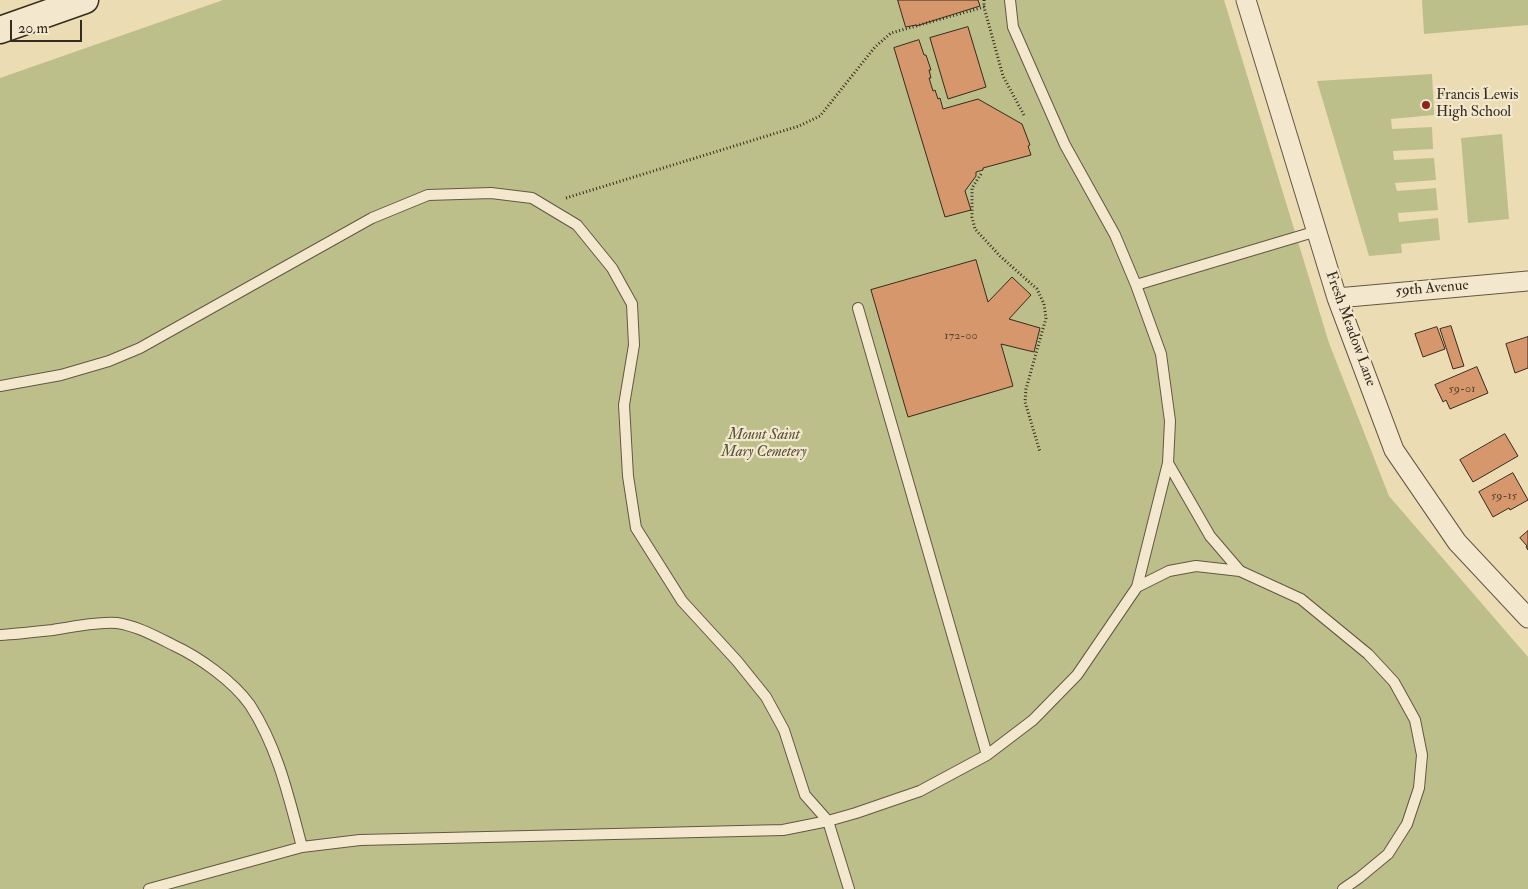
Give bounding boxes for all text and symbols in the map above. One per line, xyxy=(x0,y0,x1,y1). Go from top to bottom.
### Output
scale bar xyxy=(12,10,85,42)
text: 20 m xyxy=(18,19,48,38)
place label: Francis Lewis High School xyxy=(1436,87,1518,122)
marker: Francis Lewis High School xyxy=(1420,99,1432,111)
street label: Fresh Meadow Lane xyxy=(1321,269,1379,389)
street label: 59th Avenue xyxy=(1395,277,1469,301)
house number: 172-00 xyxy=(944,329,978,343)
house number: 59-01 xyxy=(1449,382,1475,396)
park label: Mount Saint Mary Cemetery xyxy=(721,427,807,462)
house number: 59-15 xyxy=(1491,489,1517,503)

